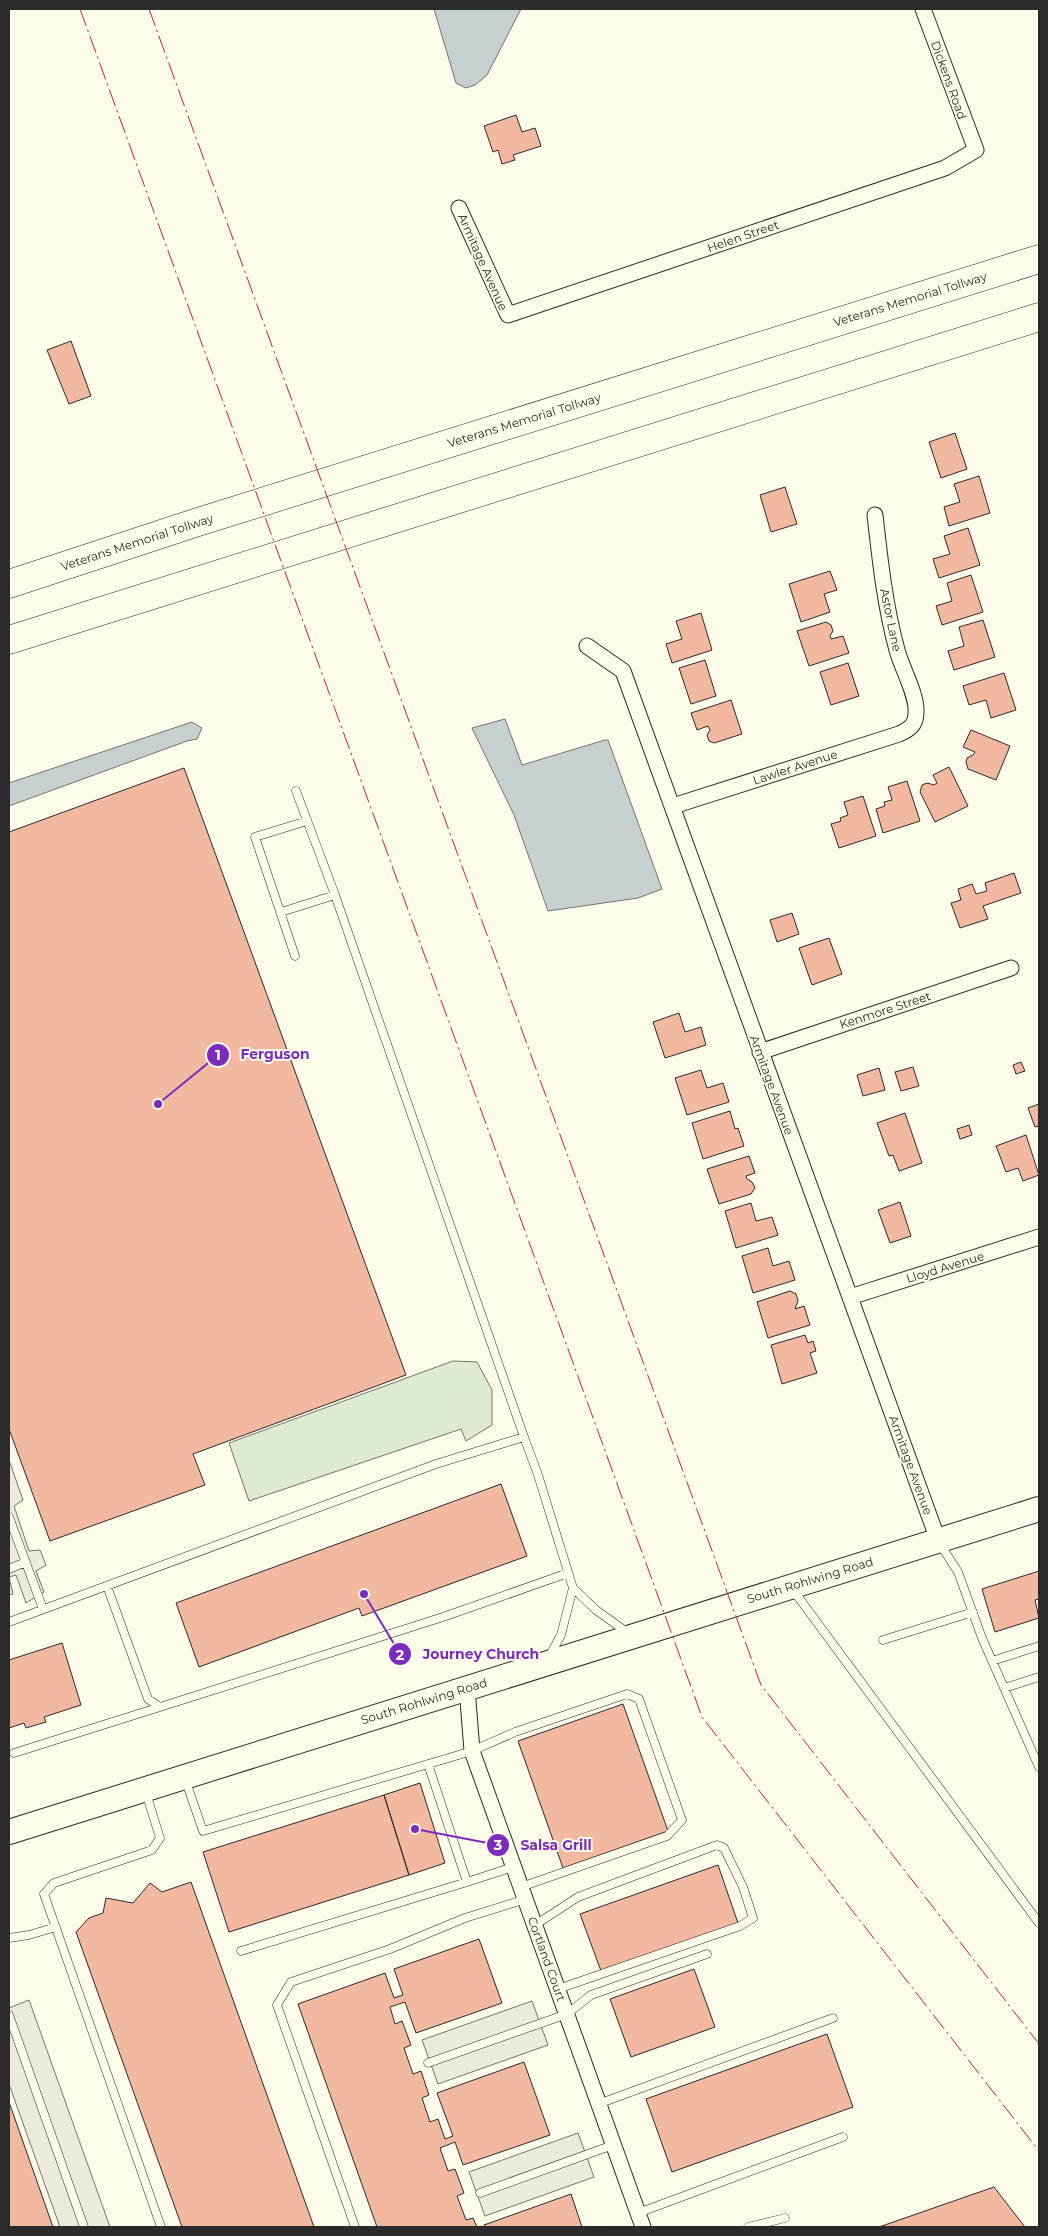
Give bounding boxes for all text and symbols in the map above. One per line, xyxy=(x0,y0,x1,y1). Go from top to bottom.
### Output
street label: Dickens Road xyxy=(928,39,970,121)
street label: Armitage Avenue xyxy=(455,211,511,313)
street label: Helen Street xyxy=(705,217,781,255)
street label: Veterans Memorial Tollway xyxy=(831,268,989,330)
street label: Veterans Memorial Tollway xyxy=(445,389,603,451)
street label: Veterans Memorial Tollway xyxy=(59,510,216,574)
street label: Astor Lane xyxy=(877,587,905,653)
street label: Lawler Avenue xyxy=(751,746,839,788)
street label: Kenmore Street xyxy=(837,988,933,1032)
street label: Armitage Avenue xyxy=(747,1033,797,1137)
callout: Ferguson xyxy=(206,1040,320,1069)
text: 1 xyxy=(215,1045,221,1064)
text: Ferguson xyxy=(240,1045,310,1063)
street label: Lloyd Avenue xyxy=(904,1248,986,1286)
street label: Armitage Avenue xyxy=(886,1413,936,1517)
street label: South Rohlwing Road xyxy=(745,1554,875,1606)
callout: Journey Church xyxy=(388,1640,549,1669)
text: 2 xyxy=(396,1645,405,1664)
text: Journey Church xyxy=(422,1645,539,1663)
street label: South Rohlwing Road xyxy=(359,1675,489,1727)
callout: Salsa Grill xyxy=(485,1830,602,1859)
text: 3 xyxy=(493,1835,503,1854)
text: Salsa Grill xyxy=(520,1836,592,1854)
street label: Cortland Court xyxy=(525,1915,569,2004)

